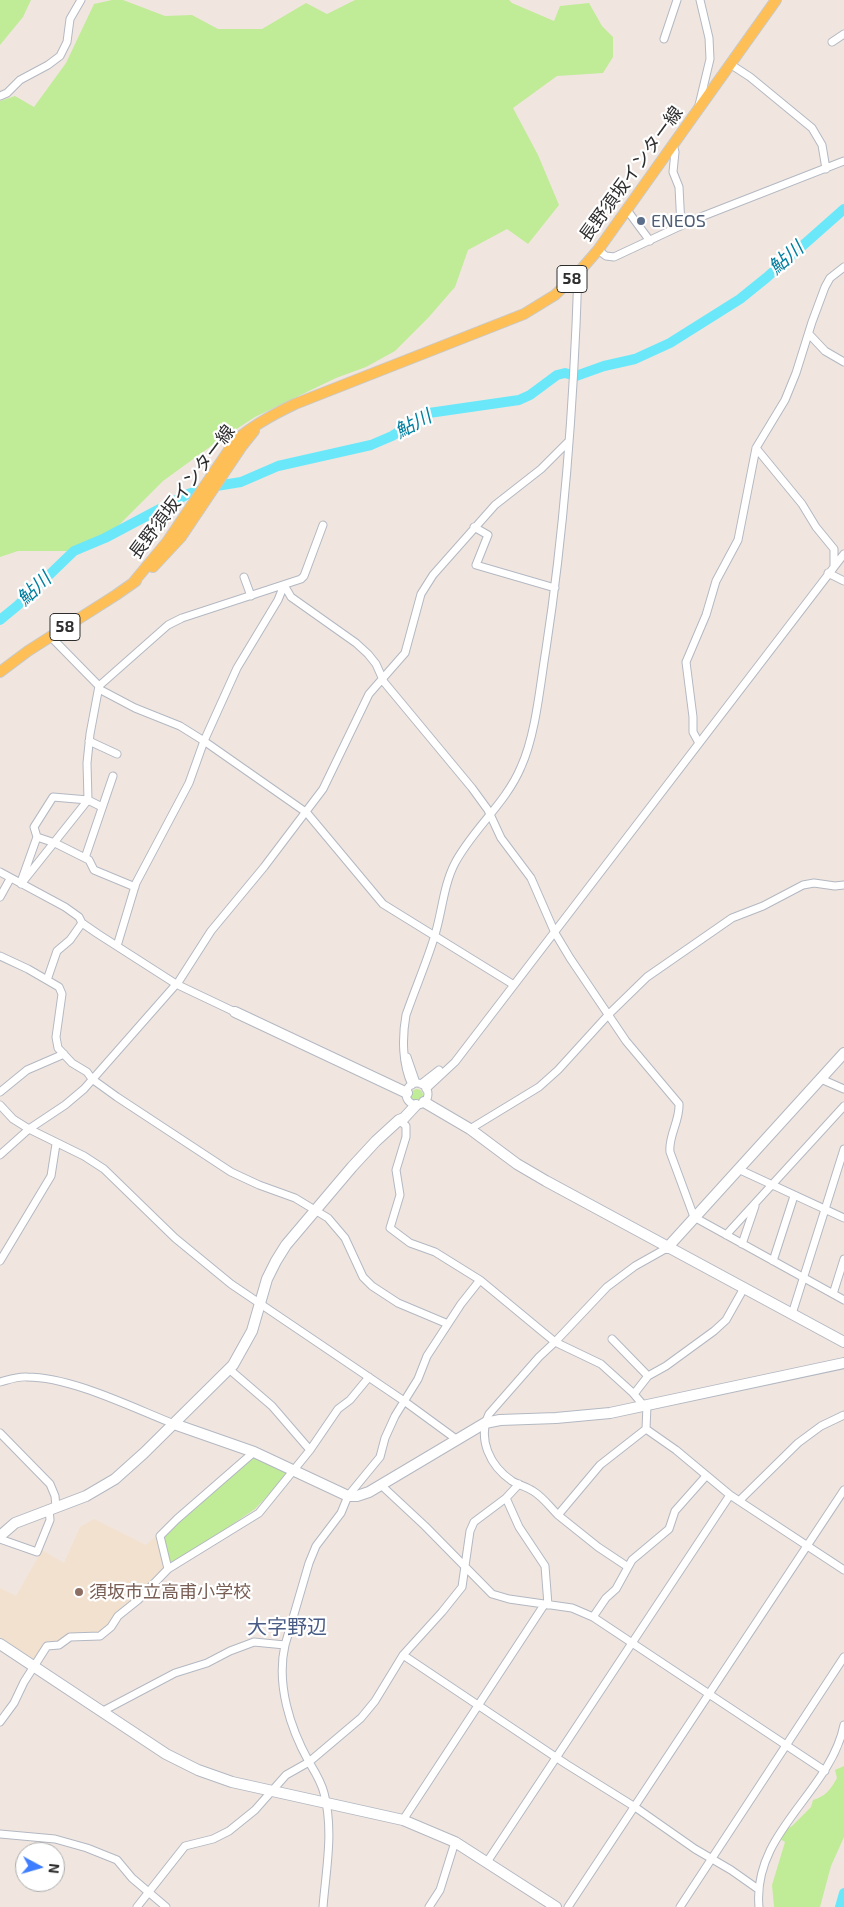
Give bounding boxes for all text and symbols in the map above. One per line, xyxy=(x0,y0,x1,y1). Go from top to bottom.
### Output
street label: 長野須坂インター線 xyxy=(575,102,687,246)
place label: ENEOS xyxy=(651,210,706,232)
marker: ENEOS xyxy=(635,215,647,227)
water label: 鮎川 xyxy=(764,237,808,279)
road number: 58 xyxy=(557,266,587,292)
water label: 鮎川 xyxy=(391,405,435,443)
street label: 長野須坂インター線 xyxy=(125,421,239,563)
water label: 鮎川 xyxy=(12,568,56,610)
road number: 58 xyxy=(50,614,80,640)
place label: 須坂市立高甫小学校 xyxy=(89,1581,251,1603)
marker: 須坂市立高甫小学校 xyxy=(73,1586,85,1598)
district label: 大字野辺 xyxy=(247,1615,327,1639)
north arrow xyxy=(15,1842,65,1892)
text: N xyxy=(45,1863,63,1874)

